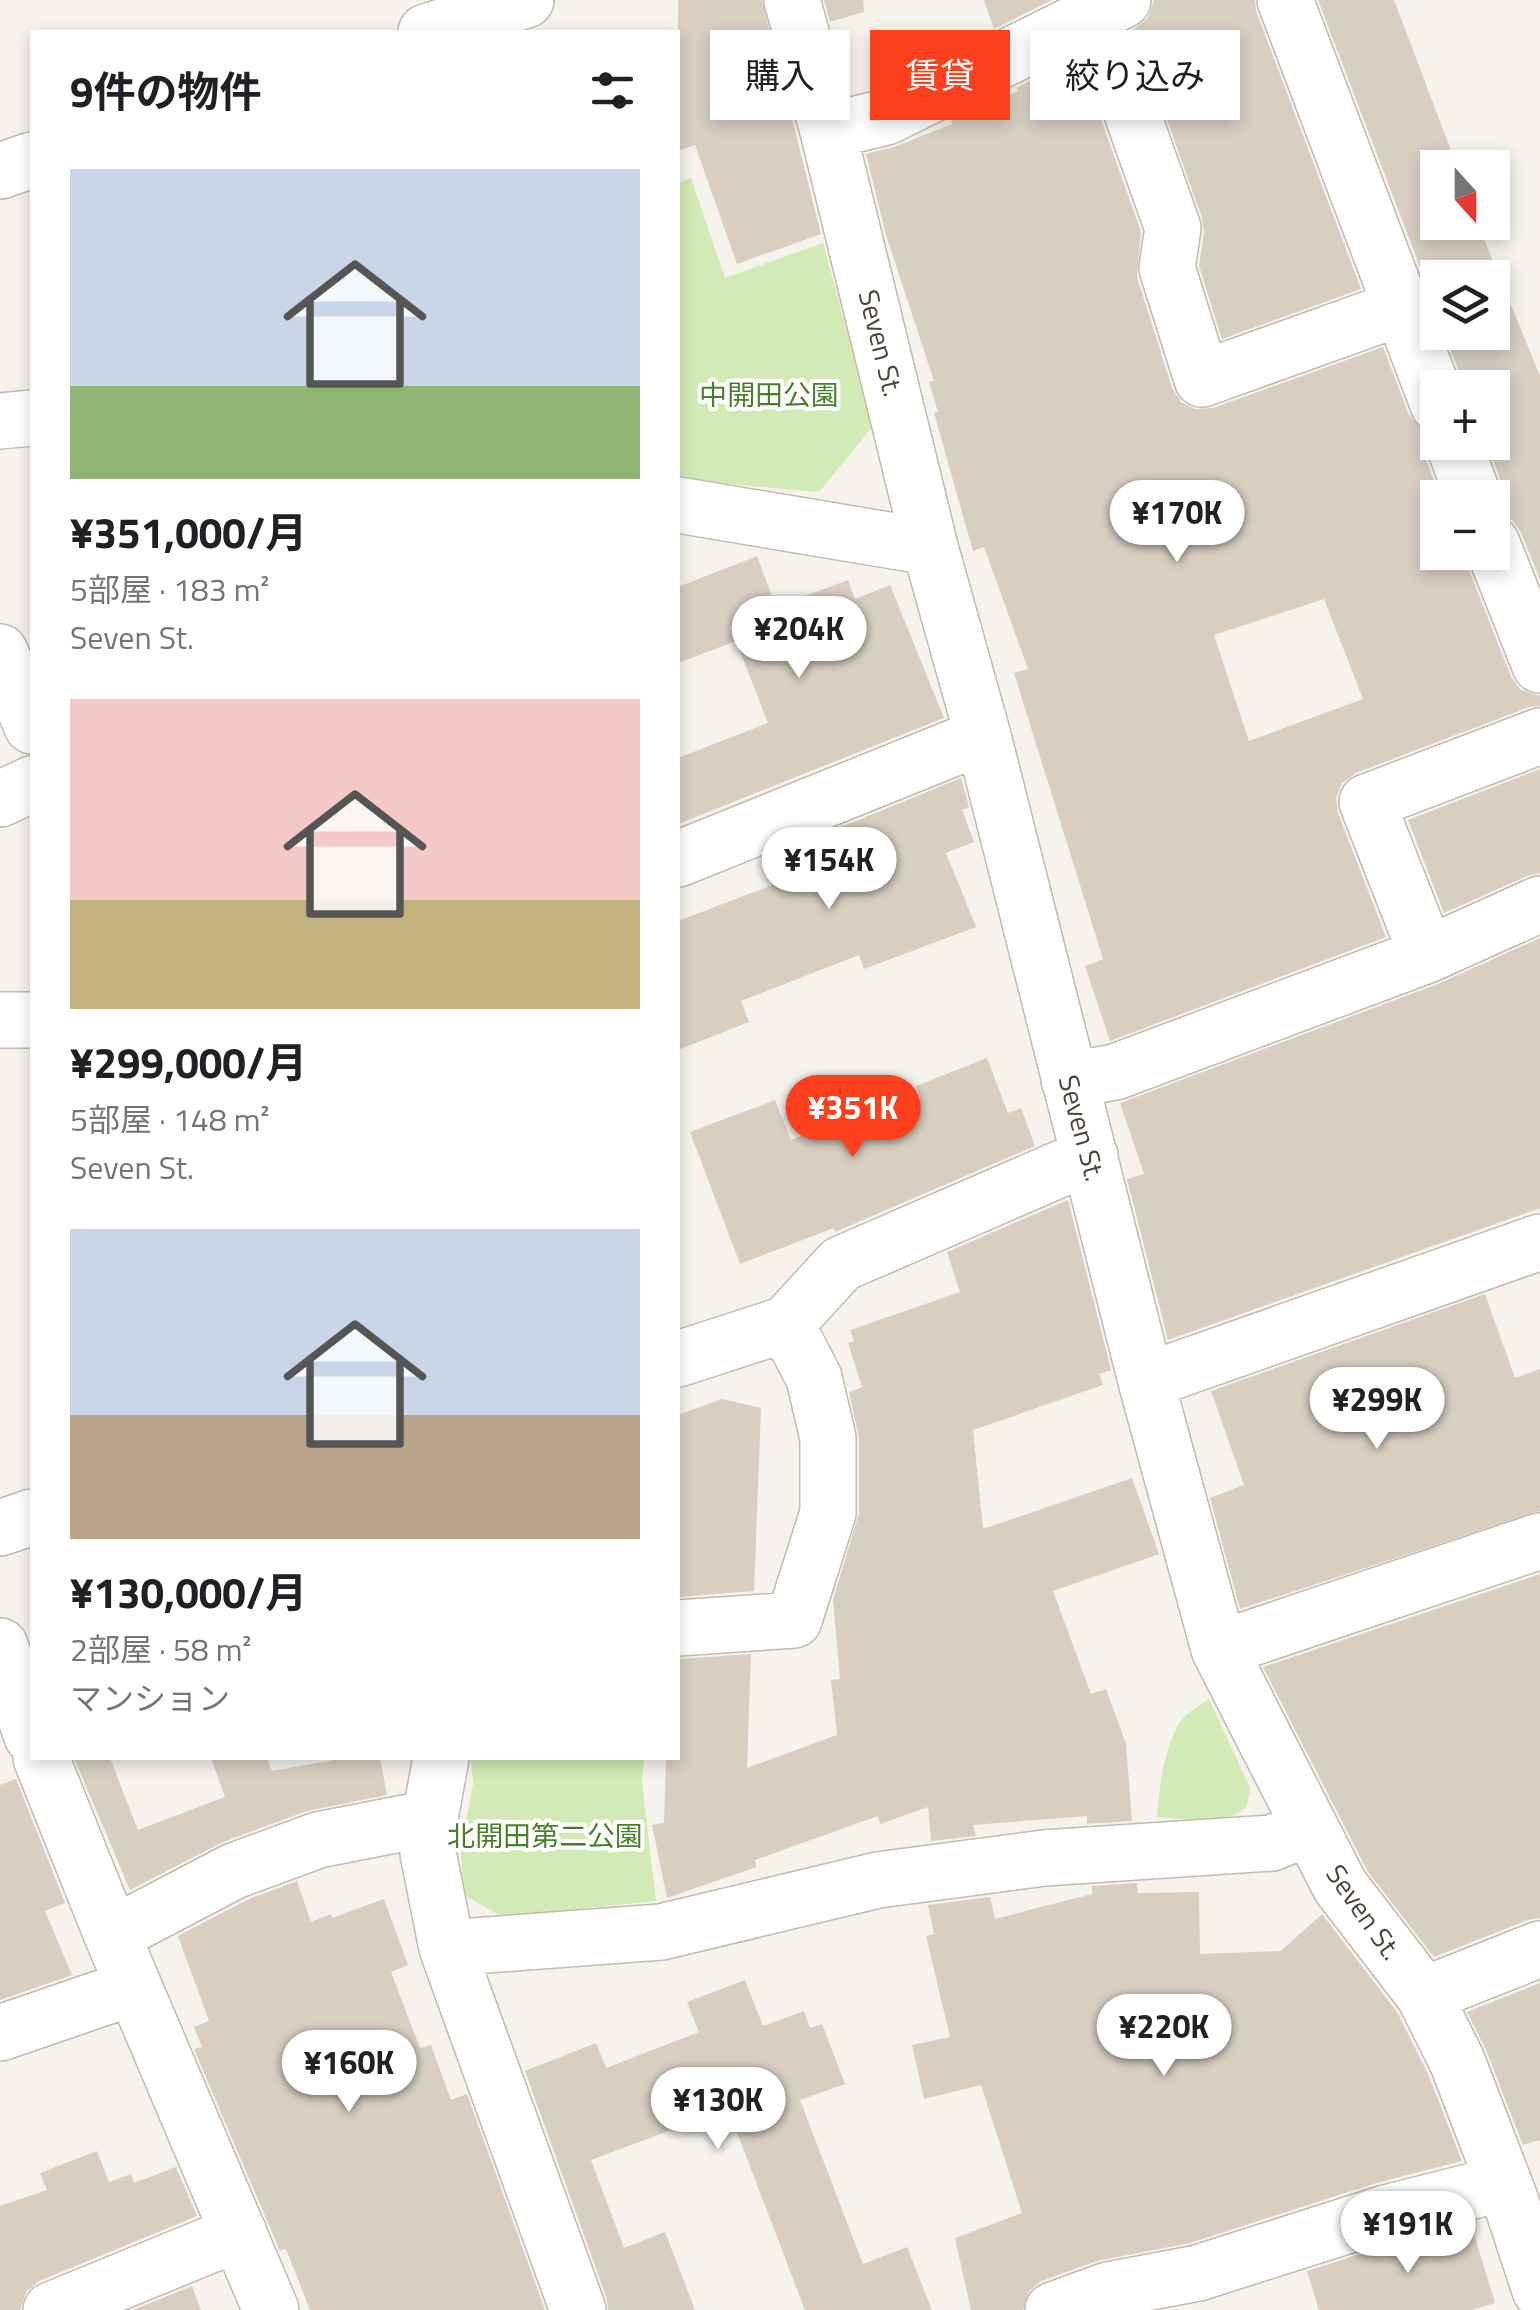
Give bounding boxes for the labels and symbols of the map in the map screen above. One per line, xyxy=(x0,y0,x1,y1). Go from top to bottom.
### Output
north arrow xyxy=(1420,150,1510,240)
street label: Seven St. xyxy=(848,285,915,401)
park label: 中開田公園 xyxy=(699,373,839,416)
pin: ¥170K xyxy=(1107,480,1247,565)
pin: ¥204K xyxy=(729,596,869,681)
pin: ¥154K xyxy=(759,827,899,912)
street label: Seven St. xyxy=(1048,1070,1117,1186)
pin: ¥351K xyxy=(783,1075,923,1160)
pin: ¥299K xyxy=(1307,1367,1447,1452)
park label: 北開田第二公園 xyxy=(447,1814,643,1857)
street label: Seven St. xyxy=(1316,1855,1413,1968)
pin: ¥220K xyxy=(1094,1994,1234,2079)
pin: ¥160K xyxy=(279,2030,419,2115)
pin: ¥130K xyxy=(648,2067,788,2152)
pin: ¥191K xyxy=(1338,2191,1478,2276)

